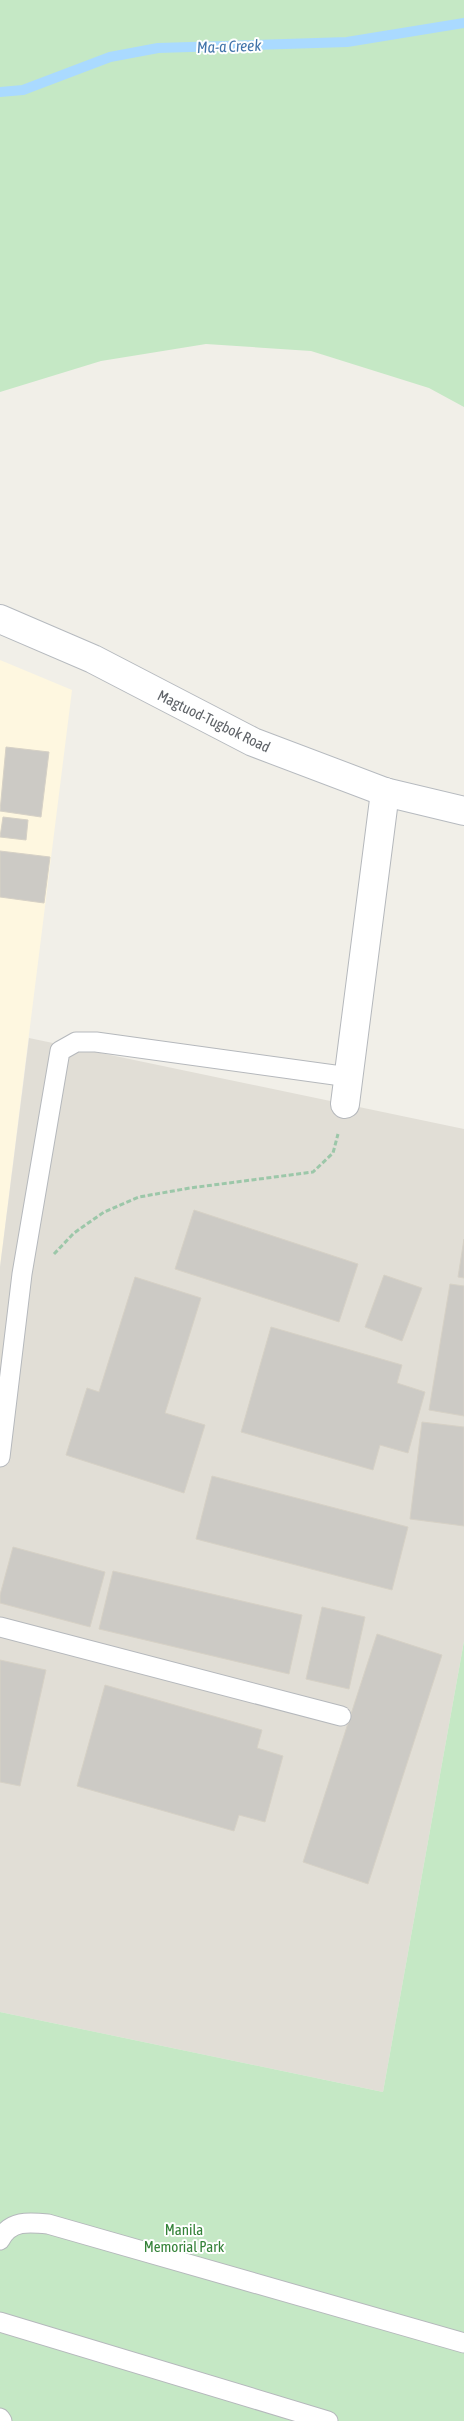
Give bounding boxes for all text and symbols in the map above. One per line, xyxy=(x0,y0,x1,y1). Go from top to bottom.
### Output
water label: Ma-a Creek xyxy=(196,36,262,56)
street label: Magtuod-Tugbok Road xyxy=(155,686,273,756)
park label: Manila Memorial Park xyxy=(144,2221,225,2255)

